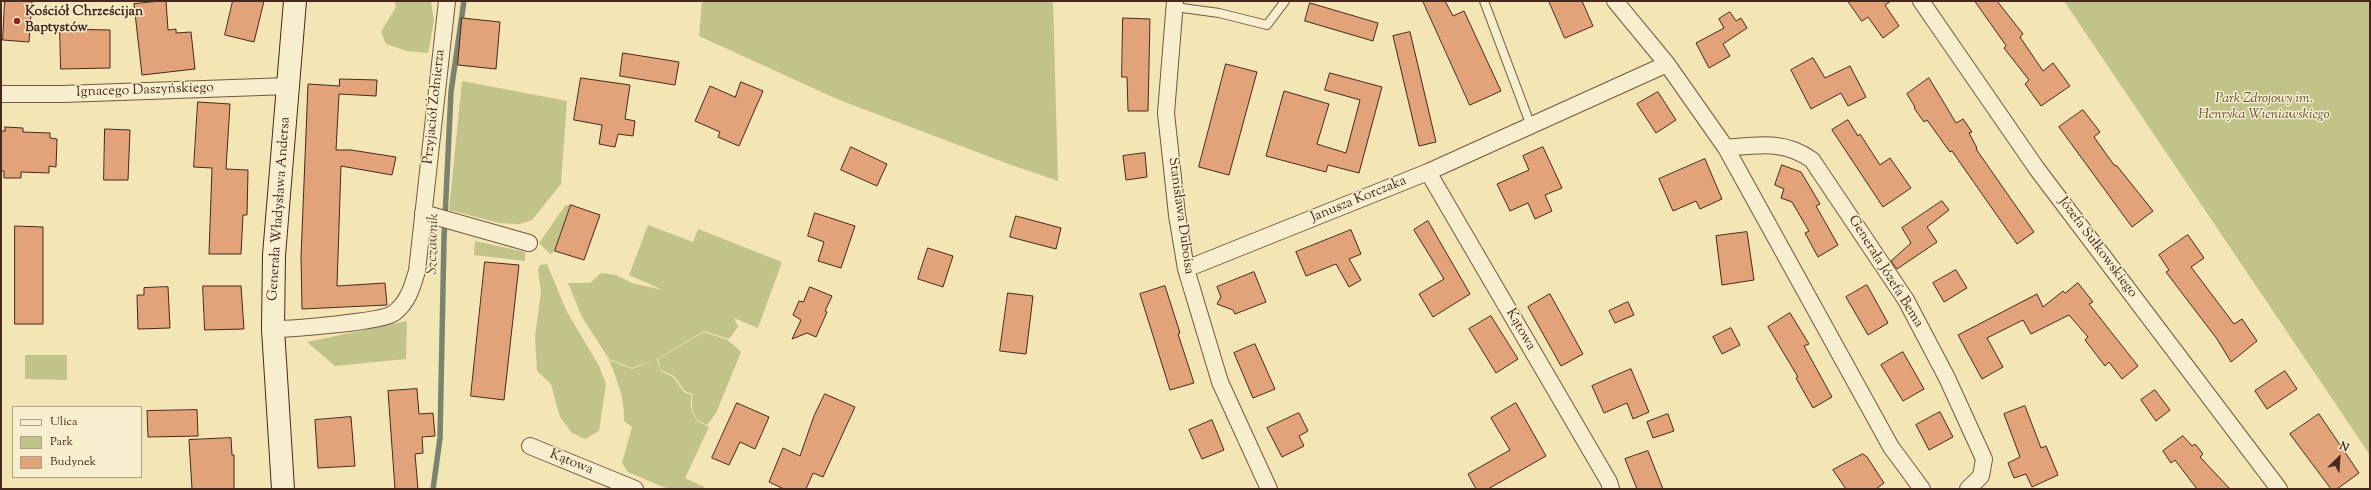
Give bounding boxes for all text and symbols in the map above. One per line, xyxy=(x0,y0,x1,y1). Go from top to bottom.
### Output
place label: Kościół Chrześcijan Baptystów xyxy=(25,5,143,38)
marker: Kościół Chrześcijan Baptystów xyxy=(12,16,22,26)
street label: Przyjaciół Żołnierza xyxy=(421,49,449,165)
street label: Ignacego Daszyńskiego xyxy=(76,80,214,102)
park label: Park Zdrojowy im. Henryka Wieniawskiego xyxy=(2198,92,2330,124)
street label: Generała Władysława Andersa xyxy=(265,116,295,302)
street label: Stanisława Duboisa xyxy=(1163,157,1197,275)
street label: Janusza Korczaka xyxy=(1309,173,1409,227)
street label: Józefa Sułkowskiego xyxy=(2054,194,2140,302)
water label: Szczawnik xyxy=(424,213,444,275)
street label: Generała Józefa Bema xyxy=(1844,213,1926,331)
street label: Kątowa xyxy=(1501,306,1539,354)
legend xyxy=(12,406,142,478)
text: Ulica xyxy=(50,413,77,431)
text: Park xyxy=(50,433,73,451)
north arrow xyxy=(2319,438,2359,478)
text: N xyxy=(2337,438,2351,456)
street label: Kątowa xyxy=(547,447,595,479)
text: Budynek xyxy=(50,453,96,471)

